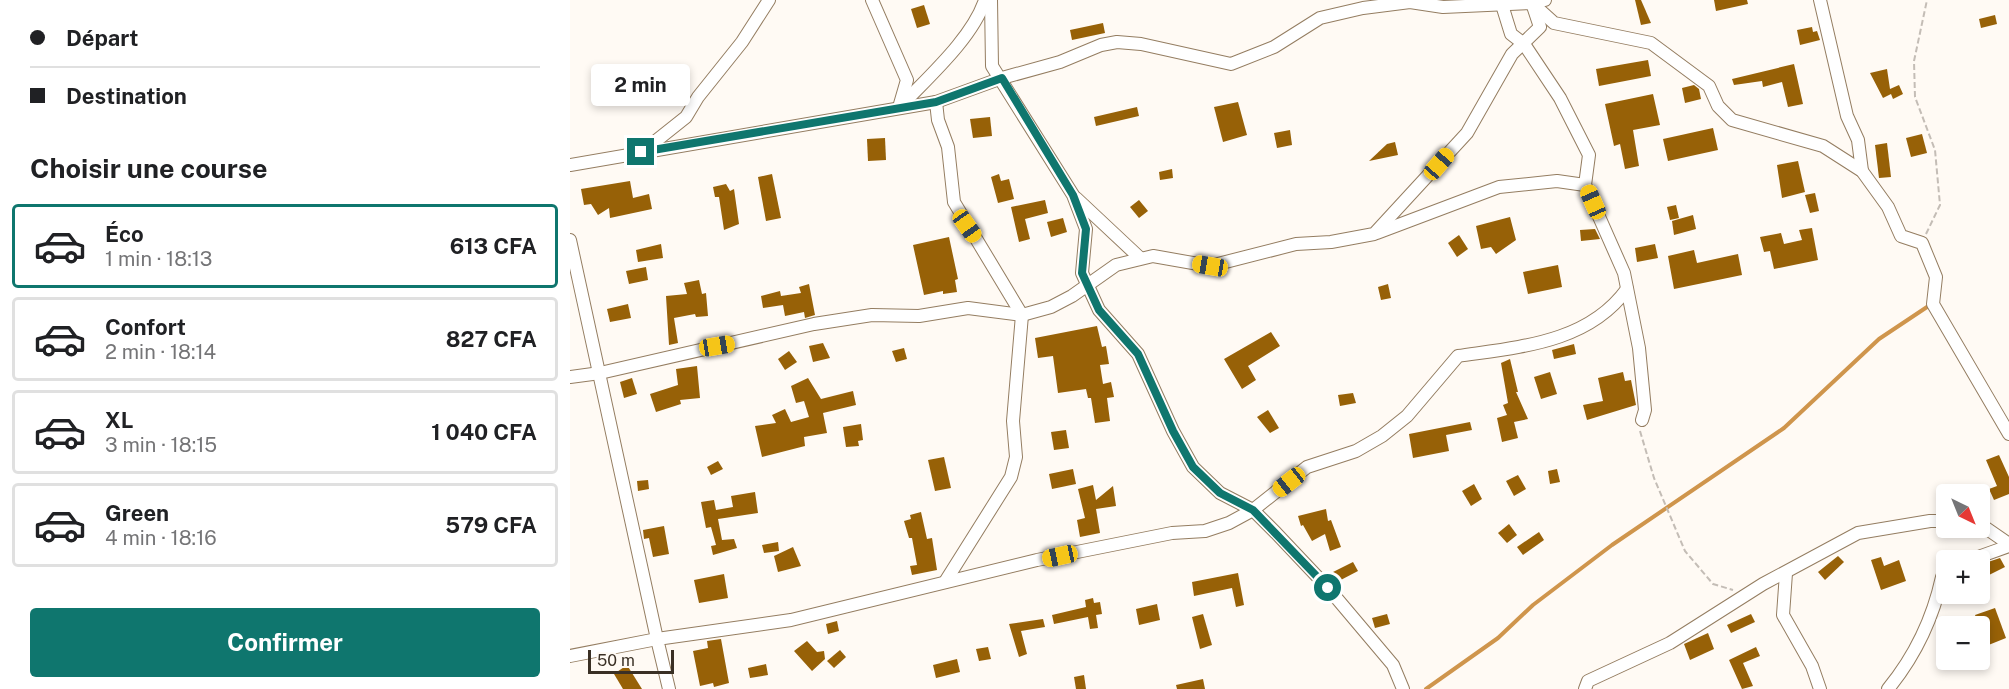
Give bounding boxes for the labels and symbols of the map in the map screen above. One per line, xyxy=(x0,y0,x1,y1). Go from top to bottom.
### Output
callout: 2 min xyxy=(592,65,691,107)
route end xyxy=(627,138,654,165)
car xyxy=(1420,145,1458,183)
car xyxy=(1577,182,1609,222)
car xyxy=(949,206,985,246)
car xyxy=(1191,254,1229,278)
car xyxy=(698,334,736,358)
car xyxy=(1269,464,1309,500)
north arrow xyxy=(1936,484,1990,538)
car xyxy=(1041,543,1079,569)
route start xyxy=(1314,574,1341,601)
scale bar xyxy=(588,647,674,674)

